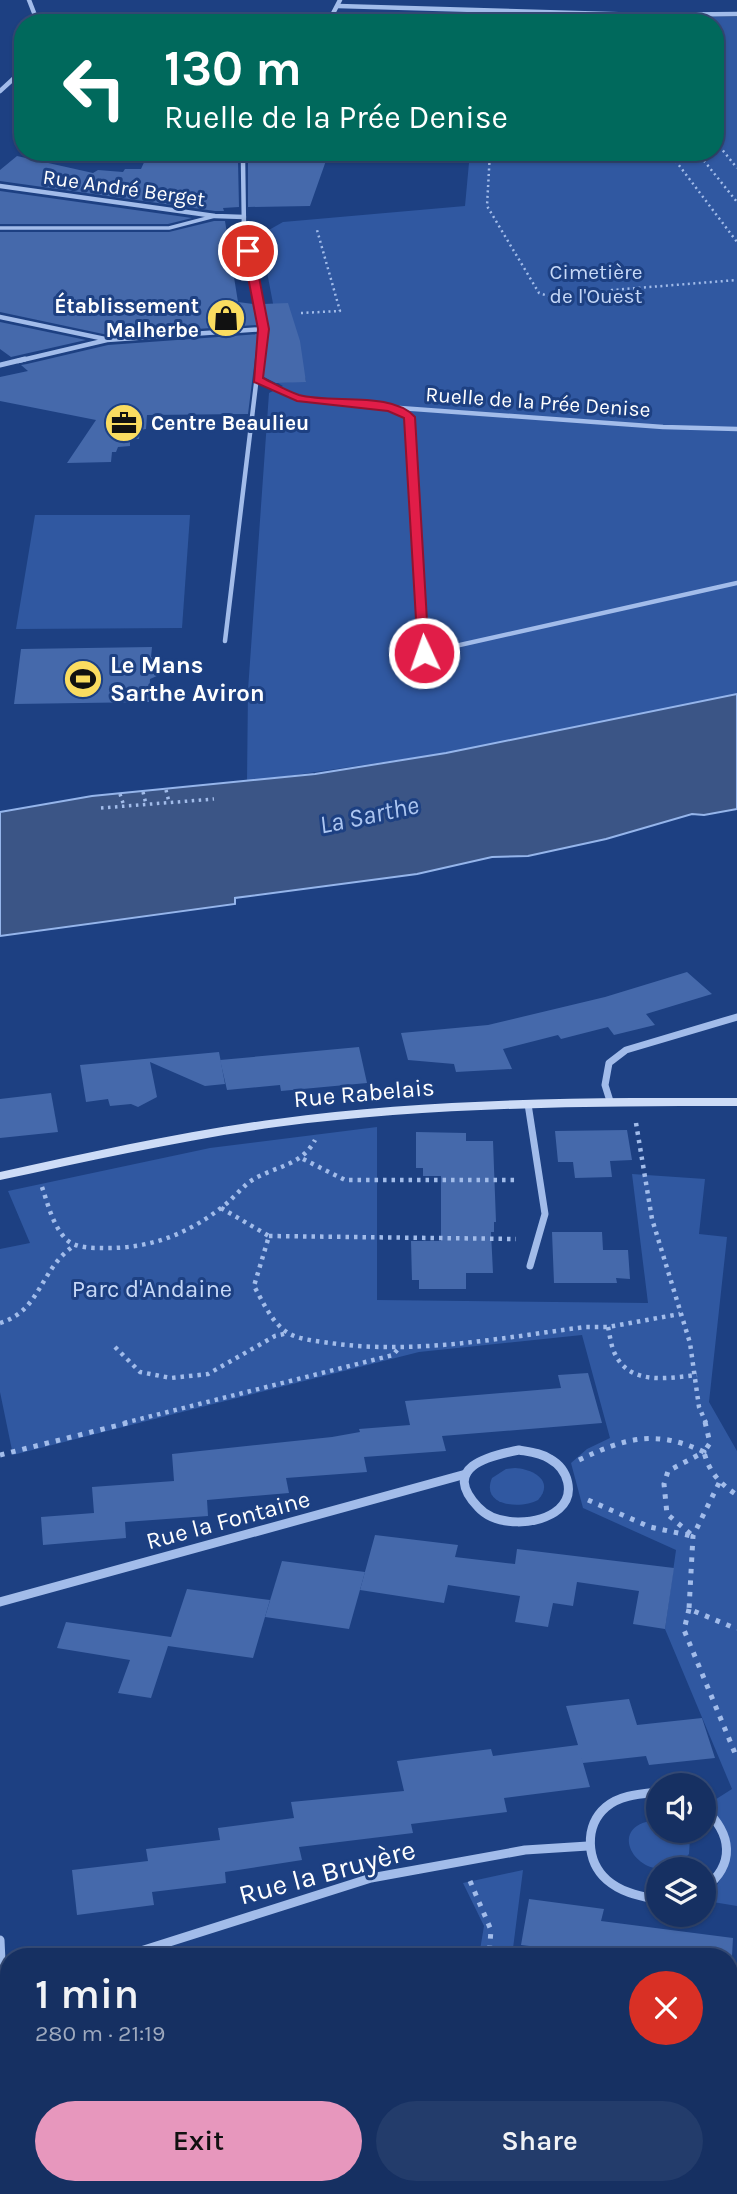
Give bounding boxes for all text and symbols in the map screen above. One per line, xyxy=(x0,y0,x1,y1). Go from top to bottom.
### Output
text: 130 m xyxy=(164,40,302,97)
icon: left xyxy=(49,42,140,133)
text: Ruelle de la Prée Denise xyxy=(164,99,508,136)
street label: Rue André Berget xyxy=(41,165,207,211)
pin xyxy=(218,221,278,281)
icon: arrive xyxy=(229,232,267,270)
park label: Cimetière de l'Ouest xyxy=(550,260,643,308)
place label: Établissement Malherbe xyxy=(54,292,199,342)
shop icon: Établissement Malherbe xyxy=(205,297,247,339)
street label: Ruelle de la Prée Denise xyxy=(425,382,651,422)
office icon: Centre Beaulieu xyxy=(103,402,145,444)
place label: Centre Beaulieu xyxy=(151,411,309,435)
position arrow xyxy=(387,616,461,690)
place label: Le Mans Sarthe Aviron xyxy=(110,651,265,707)
sports icon: Le Mans Sarthe Aviron xyxy=(62,658,104,700)
water label: La Sarthe xyxy=(316,789,422,841)
street label: Rue Rabelais xyxy=(292,1073,436,1113)
park label: Parc d'Andaine xyxy=(72,1275,232,1303)
street label: Rue la Fontaine xyxy=(143,1485,313,1555)
map controls xyxy=(646,1773,716,1927)
button: sound xyxy=(646,1773,716,1843)
street label: Rue la Bruyère xyxy=(235,1833,419,1911)
button: layers xyxy=(646,1857,716,1927)
text: 1 min xyxy=(35,1969,139,2019)
button: close xyxy=(629,1971,703,2045)
text: 280 m · 21:19 xyxy=(35,2020,165,2047)
button: Exit xyxy=(35,2101,362,2181)
button: Share xyxy=(376,2101,703,2181)

